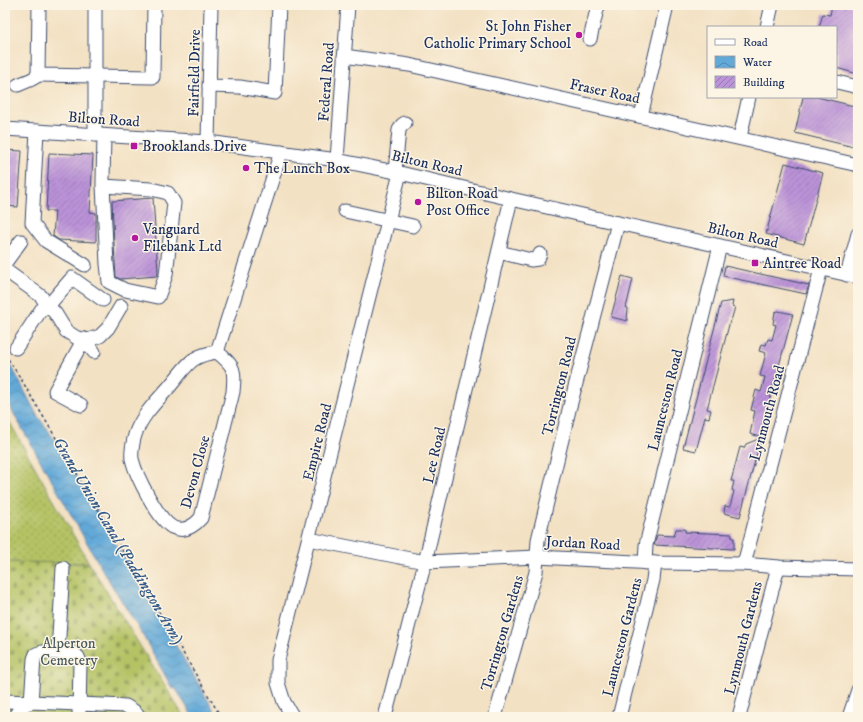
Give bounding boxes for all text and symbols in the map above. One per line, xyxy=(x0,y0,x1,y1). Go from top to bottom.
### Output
place label: St John Fisher Catholic Primary School xyxy=(424,17,571,53)
legend xyxy=(707,26,837,98)
street label: Fairfield Drive xyxy=(184,29,205,117)
marker: St John Fisher Catholic Primary School xyxy=(574,30,584,40)
text: Road xyxy=(743,35,768,50)
street label: Federal Road xyxy=(314,41,339,122)
text: Water xyxy=(742,55,772,70)
street label: Fraser Road xyxy=(568,75,642,108)
text: Building xyxy=(743,75,784,90)
street label: Bilton Road xyxy=(67,108,141,132)
place label: Brooklands Drive xyxy=(142,137,247,156)
marker: Brooklands Drive xyxy=(129,141,139,151)
street label: Bilton Road xyxy=(390,146,465,181)
place label: The Lunch Box xyxy=(254,159,351,178)
marker: The Lunch Box xyxy=(241,163,251,173)
place label: Bilton Road Post Office xyxy=(426,184,498,220)
marker: Bilton Road Post Office xyxy=(413,197,423,207)
street label: Bilton Road xyxy=(706,218,781,253)
place label: Vanguard Filebank Ltd xyxy=(142,220,222,256)
marker: Vanguard Filebank Ltd xyxy=(130,233,140,243)
place label: Aintree Road xyxy=(763,254,842,273)
marker: Aintree Road xyxy=(750,258,760,268)
street label: Torrington Road xyxy=(538,334,581,438)
street label: Launceston Road xyxy=(644,347,687,453)
street label: Lynmouth Road xyxy=(746,363,790,463)
street label: Empire Road xyxy=(299,401,336,483)
street label: Lee Road xyxy=(419,424,450,485)
street label: Devon Close xyxy=(177,433,214,511)
water label: Grand Union Canal (Paddington Arm) xyxy=(48,434,188,647)
street label: Jordan Road xyxy=(543,532,621,555)
street label: Torrington Gardens xyxy=(477,573,528,693)
street label: Launceston Gardens xyxy=(599,576,646,699)
street label: Lynmouth Gardens xyxy=(720,579,767,697)
park label: Alperton Cemetery xyxy=(40,634,99,670)

